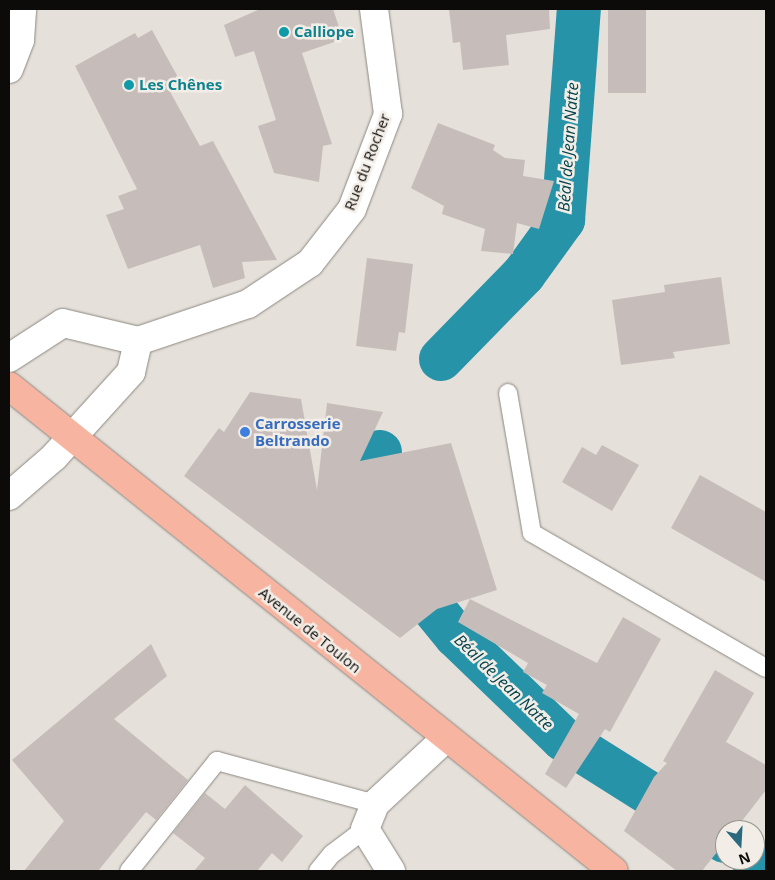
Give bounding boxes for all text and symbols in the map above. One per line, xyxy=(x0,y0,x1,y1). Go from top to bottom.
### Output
place label: Calliope xyxy=(294,23,354,41)
marker: Calliope xyxy=(278,26,290,38)
place label: Les Chênes xyxy=(139,76,222,94)
marker: Les Chênes xyxy=(123,79,135,91)
water label: Béal de Jean Natte xyxy=(554,82,582,212)
street label: Rue du Rocher xyxy=(340,111,394,213)
place label: Carrosserie Beltrando xyxy=(255,414,341,449)
marker: Carrosserie Beltrando xyxy=(239,426,251,438)
street label: Avenue de Toulon xyxy=(255,583,365,677)
water label: Béal de Jean Natte xyxy=(451,630,557,734)
north arrow xyxy=(715,820,765,870)
text: N xyxy=(736,848,753,870)

